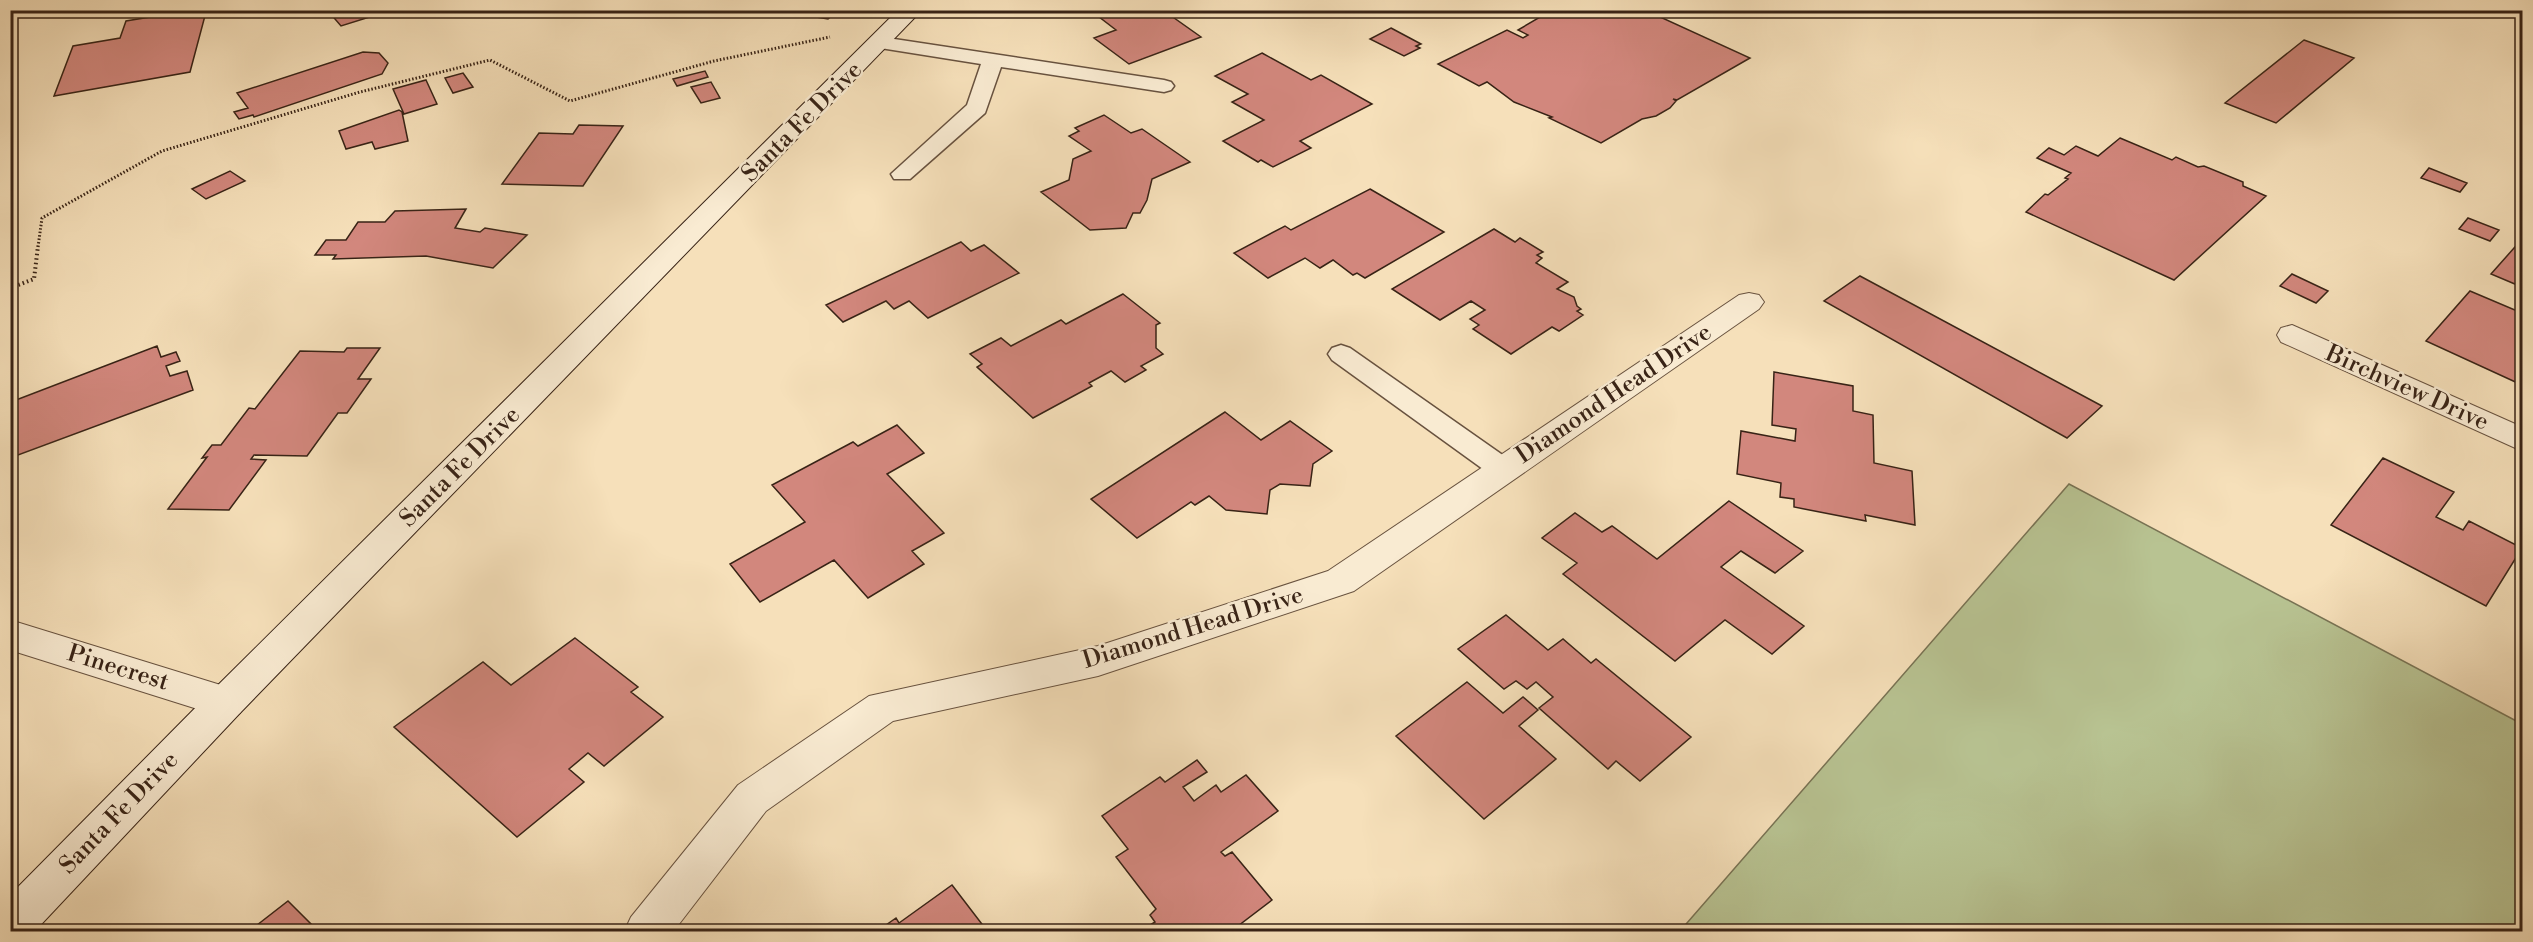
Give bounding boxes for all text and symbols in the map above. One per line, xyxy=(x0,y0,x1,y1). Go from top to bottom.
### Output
street label: Santa Fe Drive xyxy=(735,55,869,189)
street label: Diamond Head Drive xyxy=(1511,317,1717,471)
street label: Birchview Drive xyxy=(2320,338,2493,437)
street label: Santa Fe Drive xyxy=(393,400,527,534)
street label: Diamond Head Drive xyxy=(1079,580,1307,676)
street label: Pinecrest xyxy=(64,638,173,698)
street label: Santa Fe Drive xyxy=(53,746,185,880)

